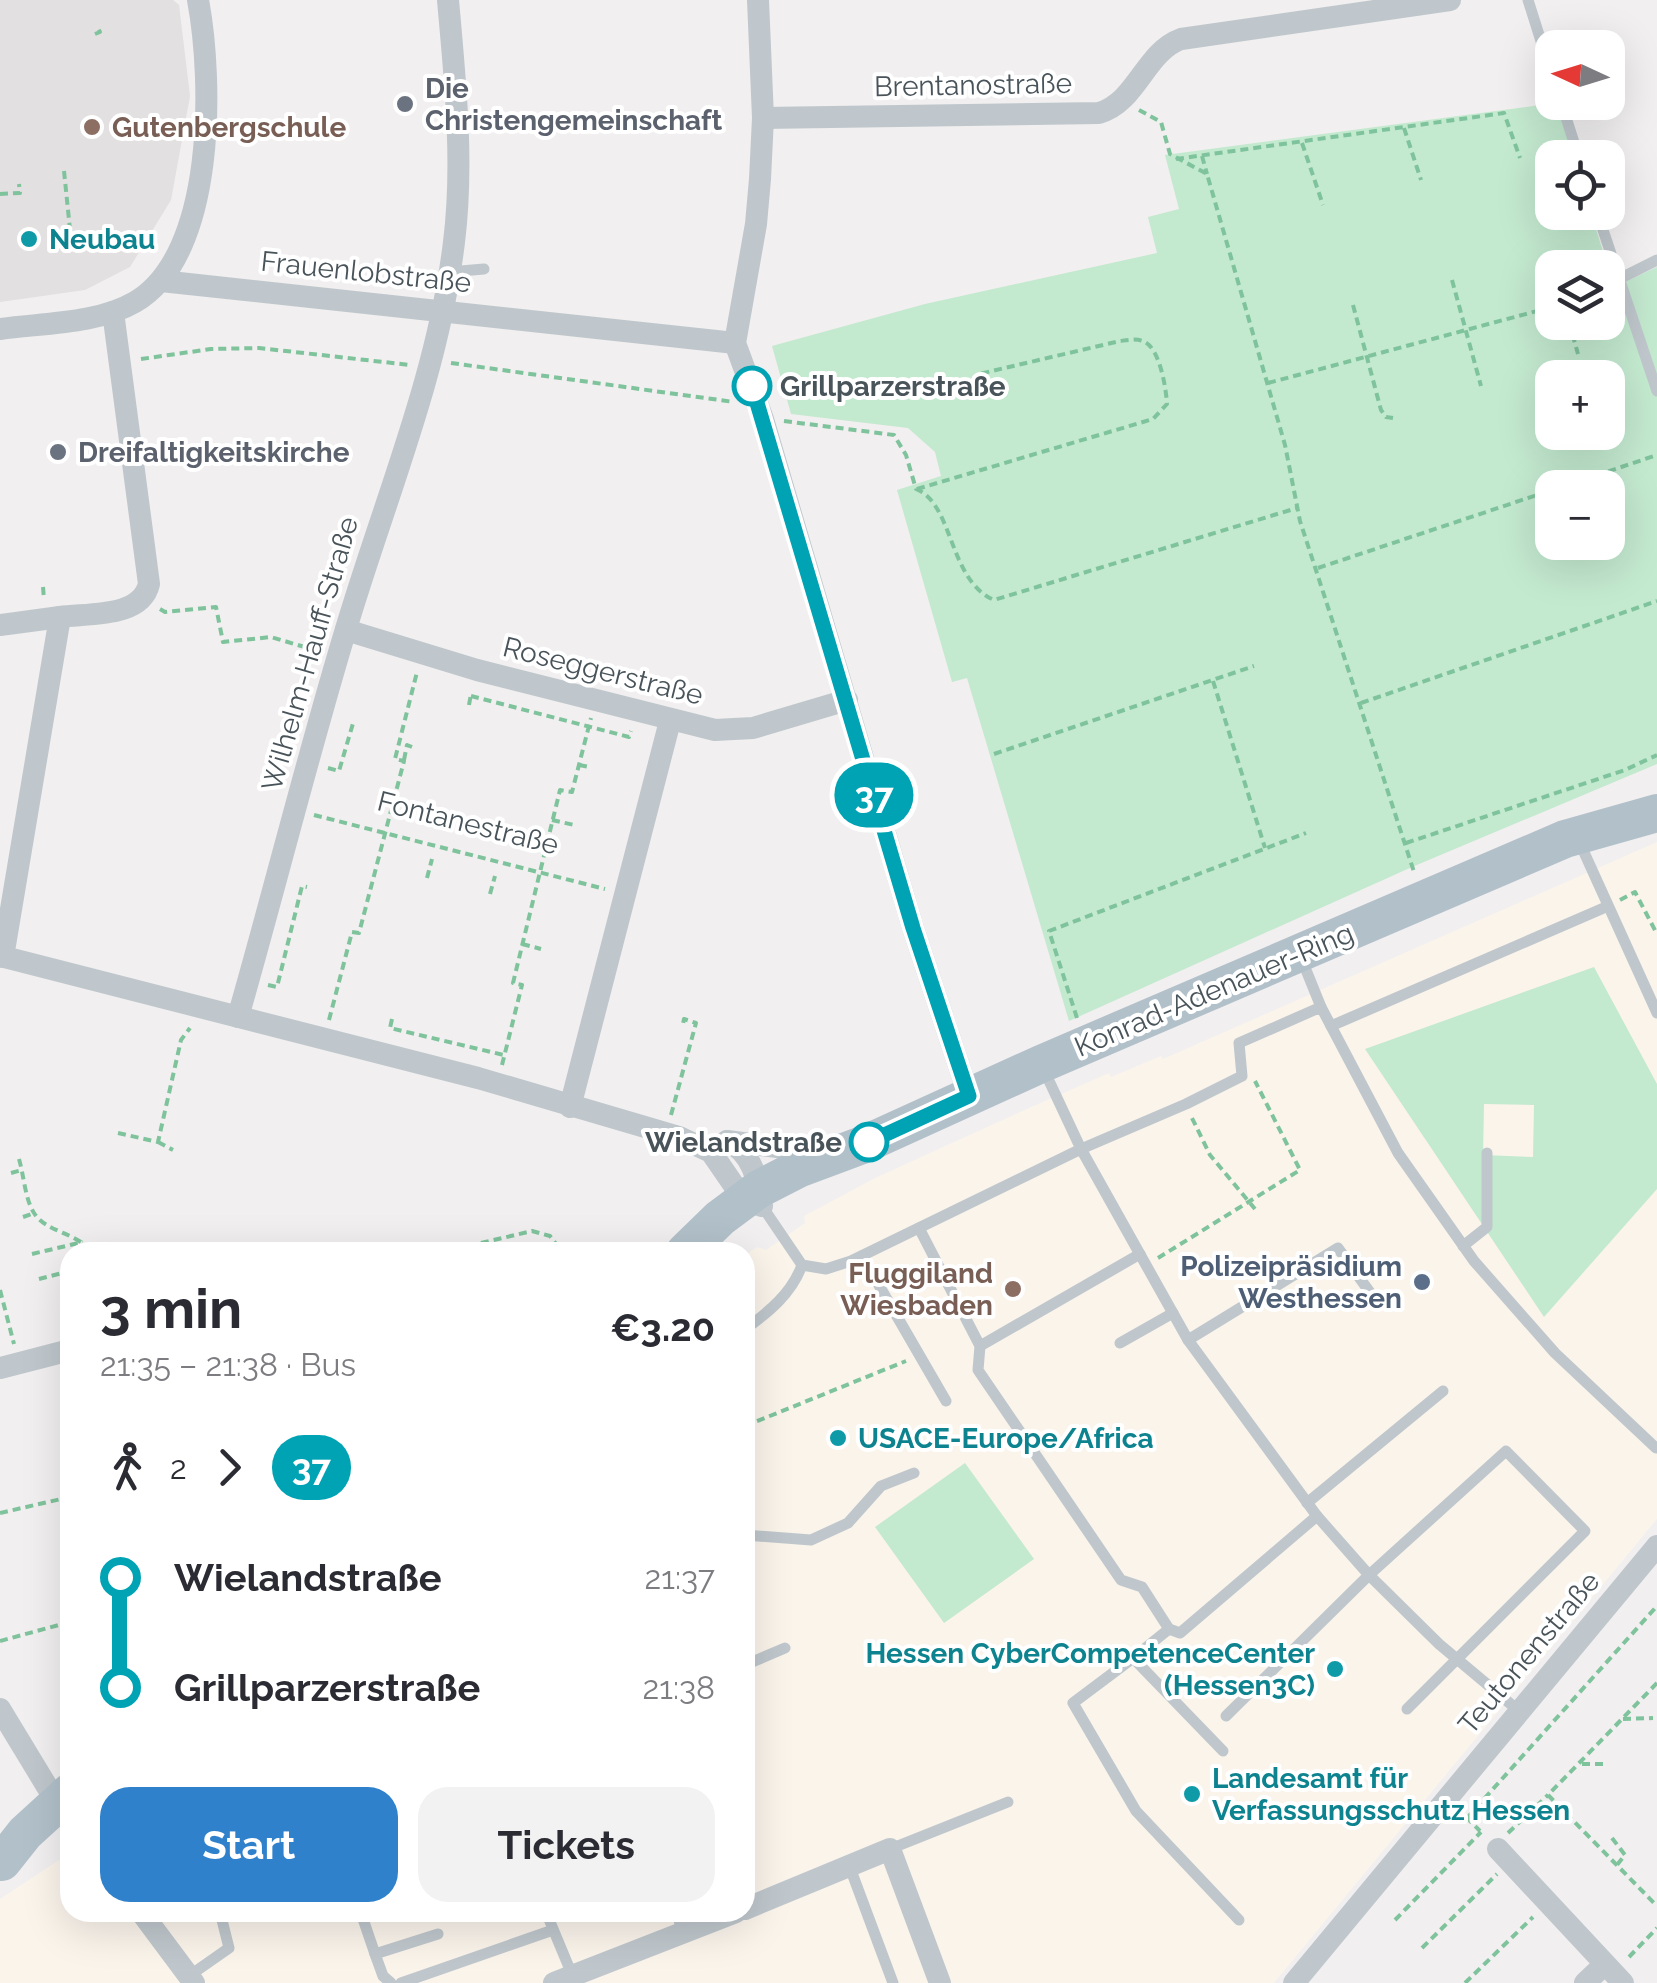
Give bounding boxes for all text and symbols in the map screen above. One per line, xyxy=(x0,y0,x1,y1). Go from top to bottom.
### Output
north arrow xyxy=(1535,30,1625,120)
map controls xyxy=(1535,30,1625,560)
street label: Brentanostraße xyxy=(874,67,1072,103)
place label: Die Christengemeinschaft xyxy=(425,72,722,137)
marker: Die Christengemeinschaft xyxy=(394,93,416,115)
place label: Gutenbergschule xyxy=(112,111,346,144)
marker: Gutenbergschule xyxy=(81,116,103,138)
button: locate xyxy=(1535,140,1625,230)
place label: Neubau xyxy=(49,223,155,256)
marker: Neubau xyxy=(18,228,40,250)
street label: Frauenlobstraße xyxy=(259,245,473,299)
button: layers xyxy=(1535,250,1625,340)
button: + xyxy=(1535,360,1625,450)
marker: Grillparzerstraße xyxy=(733,367,771,405)
place label: Grillparzerstraße xyxy=(780,370,1006,403)
place label: Dreifaltigkeitskirche xyxy=(78,436,350,469)
marker: Dreifaltigkeitskirche xyxy=(47,441,69,463)
button: − xyxy=(1535,470,1625,560)
street label: Wilhelm-Hauff-Straße xyxy=(255,513,365,795)
street label: Roseggerstraße xyxy=(499,630,707,712)
line badge: 37 xyxy=(829,762,919,828)
text: 37 xyxy=(854,775,894,816)
street label: Fontanestraße xyxy=(374,785,562,861)
street label: Konrad-Adenauer-Ring xyxy=(1070,916,1358,1064)
marker: Wielandstraße xyxy=(850,1123,888,1161)
place label: Wielandstraße xyxy=(645,1126,842,1159)
place label: Polizeipräsidium Westhessen xyxy=(1180,1250,1402,1315)
place label: Fluggiland Wiesbaden xyxy=(840,1257,993,1322)
marker: Polizeipräsidium Westhessen xyxy=(1411,1271,1433,1293)
text: 3 min xyxy=(100,1276,242,1341)
marker: Fluggiland Wiesbaden xyxy=(1002,1278,1024,1300)
text: €3.20 xyxy=(610,1305,715,1350)
text: 21:35 – 21:38 · Bus xyxy=(100,1346,356,1383)
place label: USACE-Europe/Africa xyxy=(858,1422,1154,1455)
marker: USACE-Europe/Africa xyxy=(827,1427,849,1449)
icon: walk xyxy=(100,1440,155,1495)
icon: forward xyxy=(202,1440,257,1495)
text: 37 xyxy=(292,1447,331,1488)
text: 2 xyxy=(170,1449,187,1486)
text: Wielandstraße xyxy=(174,1555,441,1600)
text: 21:37 xyxy=(645,1559,715,1596)
street label: Teutonenstraße xyxy=(1452,1565,1606,1741)
place label: Hessen CyberCompetenceCenter (Hessen3C) xyxy=(865,1637,1315,1702)
marker: Hessen CyberCompetenceCenter (Hessen3C) xyxy=(1324,1658,1346,1680)
text: Grillparzerstraße xyxy=(174,1665,480,1710)
text: 21:38 xyxy=(643,1669,715,1706)
place label: Landesamt für Verfassungsschutz Hessen xyxy=(1212,1762,1570,1827)
marker: Landesamt für Verfassungsschutz Hessen xyxy=(1181,1783,1203,1805)
button: Start xyxy=(100,1787,398,1902)
button: Tickets xyxy=(418,1787,715,1902)

